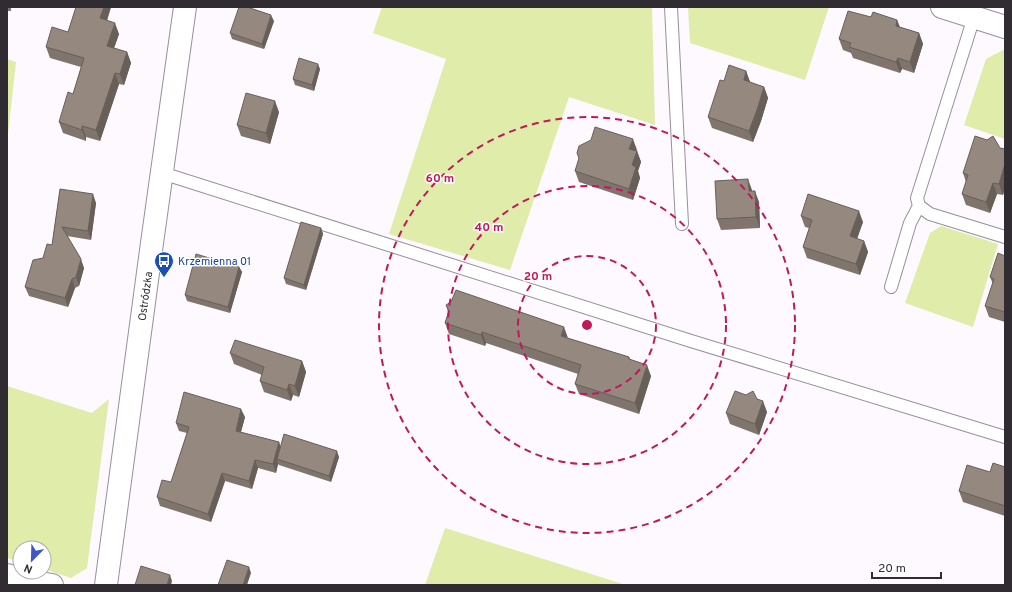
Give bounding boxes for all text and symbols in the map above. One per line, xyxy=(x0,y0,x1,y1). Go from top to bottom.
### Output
text: 60 m xyxy=(426,171,454,187)
text: 40 m xyxy=(474,220,504,236)
bus stop icon: Krzemienna 01 xyxy=(153,250,175,278)
place label: Krzemienna 01 xyxy=(178,255,251,269)
text: 20 m xyxy=(524,269,552,285)
street label: Ostródzka xyxy=(136,270,156,322)
centre of rings xyxy=(580,318,594,332)
north arrow xyxy=(12,540,52,580)
scale bar xyxy=(872,554,941,580)
text: N xyxy=(22,560,35,576)
text: 20 m xyxy=(878,561,906,577)

